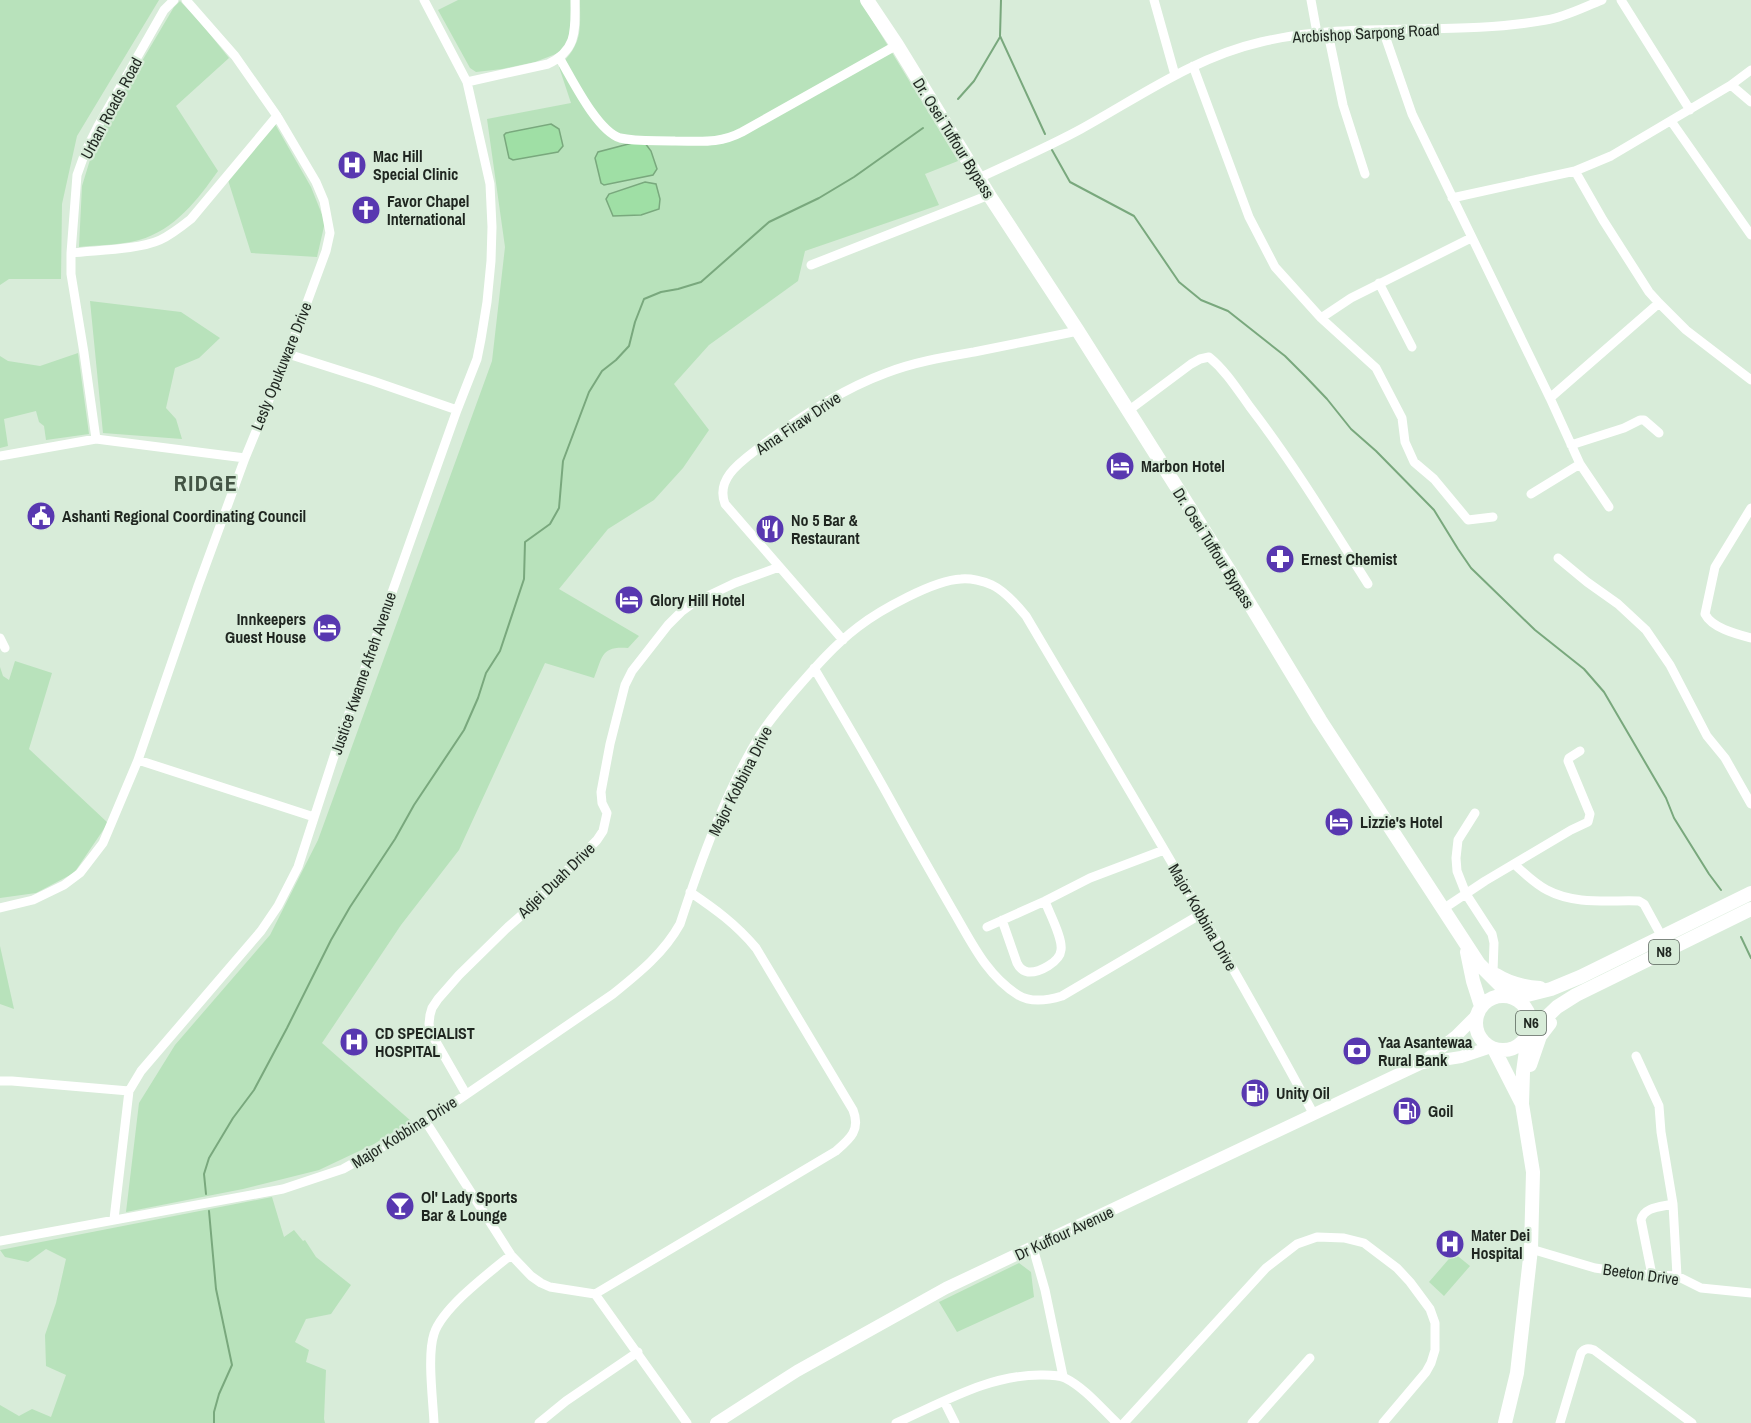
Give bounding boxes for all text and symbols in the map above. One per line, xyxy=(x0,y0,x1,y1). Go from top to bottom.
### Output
street label: Arcbishop Sarpong Road xyxy=(1291,18,1440,48)
street label: Urban Roads Road xyxy=(75,53,147,163)
street label: Dr. Osei Tuffour Bypass xyxy=(908,73,1000,203)
place label: Mac Hill Special Clinic xyxy=(373,145,458,185)
hospital icon: Mac Hill Special Clinic xyxy=(336,149,368,181)
place label: Favor Chapel International xyxy=(387,190,469,230)
church icon: Favor Chapel International xyxy=(350,194,382,226)
street label: Lesly Opukuware Drive xyxy=(245,299,317,433)
street label: Ama Firaw Drive xyxy=(750,386,845,460)
hotel icon: Marbon Hotel xyxy=(1104,450,1136,482)
place label: Marbon Hotel xyxy=(1141,455,1225,477)
district label: RIDGE xyxy=(174,468,238,498)
street label: Dr. Osei Tuffour Bypass xyxy=(1168,483,1260,613)
public building icon: Ashanti Regional Coordinating Council xyxy=(25,500,57,532)
place label: Ashanti Regional Coordinating Council xyxy=(62,505,306,527)
place label: No 5 Bar & Restaurant xyxy=(791,509,860,549)
restaurant icon: No 5 Bar & Restaurant xyxy=(754,513,786,545)
pharmacy icon: Ernest Chemist xyxy=(1264,543,1296,575)
place label: Ernest Chemist xyxy=(1301,548,1398,570)
hotel icon: Glory Hill Hotel xyxy=(613,584,645,616)
street label: Justice Kwame Afreh Avenue xyxy=(325,589,401,757)
place label: Glory Hill Hotel xyxy=(650,589,745,611)
place label: Innkeepers Guest House xyxy=(225,608,306,648)
hotel icon: Innkeepers Guest House xyxy=(311,612,343,644)
street label: Major Kobbina Drive xyxy=(703,722,777,840)
hotel icon: Lizzie's Hotel xyxy=(1323,806,1355,838)
place label: Lizzie's Hotel xyxy=(1360,811,1443,833)
street label: Adjei Duah Drive xyxy=(512,837,600,923)
street label: Major Kobbina Drive xyxy=(1163,859,1243,975)
road number: N8 xyxy=(1649,940,1679,964)
road number: N6 xyxy=(1516,1011,1546,1035)
place label: CD SPECIALIST HOSPITAL xyxy=(375,1022,475,1062)
hospital icon: CD SPECIALIST HOSPITAL xyxy=(338,1026,370,1058)
place label: Yaa Asantewaa Rural Bank xyxy=(1378,1031,1473,1071)
bank icon: Yaa Asantewaa Rural Bank xyxy=(1341,1035,1373,1067)
fuel station icon: Unity Oil xyxy=(1239,1077,1271,1109)
place label: Unity Oil xyxy=(1276,1082,1330,1104)
street label: Major Kobbina Drive xyxy=(347,1091,461,1173)
fuel station icon: Goil xyxy=(1391,1095,1423,1127)
place label: Goil xyxy=(1428,1100,1454,1122)
place label: Ol' Lady Sports Bar & Lounge xyxy=(421,1186,517,1226)
bar icon: Ol' Lady Sports Bar & Lounge xyxy=(384,1190,416,1222)
street label: Dr Kuffour Avenue xyxy=(1011,1200,1117,1266)
place label: Mater Dei Hospital xyxy=(1471,1224,1530,1264)
hospital icon: Mater Dei Hospital xyxy=(1434,1228,1466,1260)
street label: Beeton Drive xyxy=(1602,1258,1680,1290)

